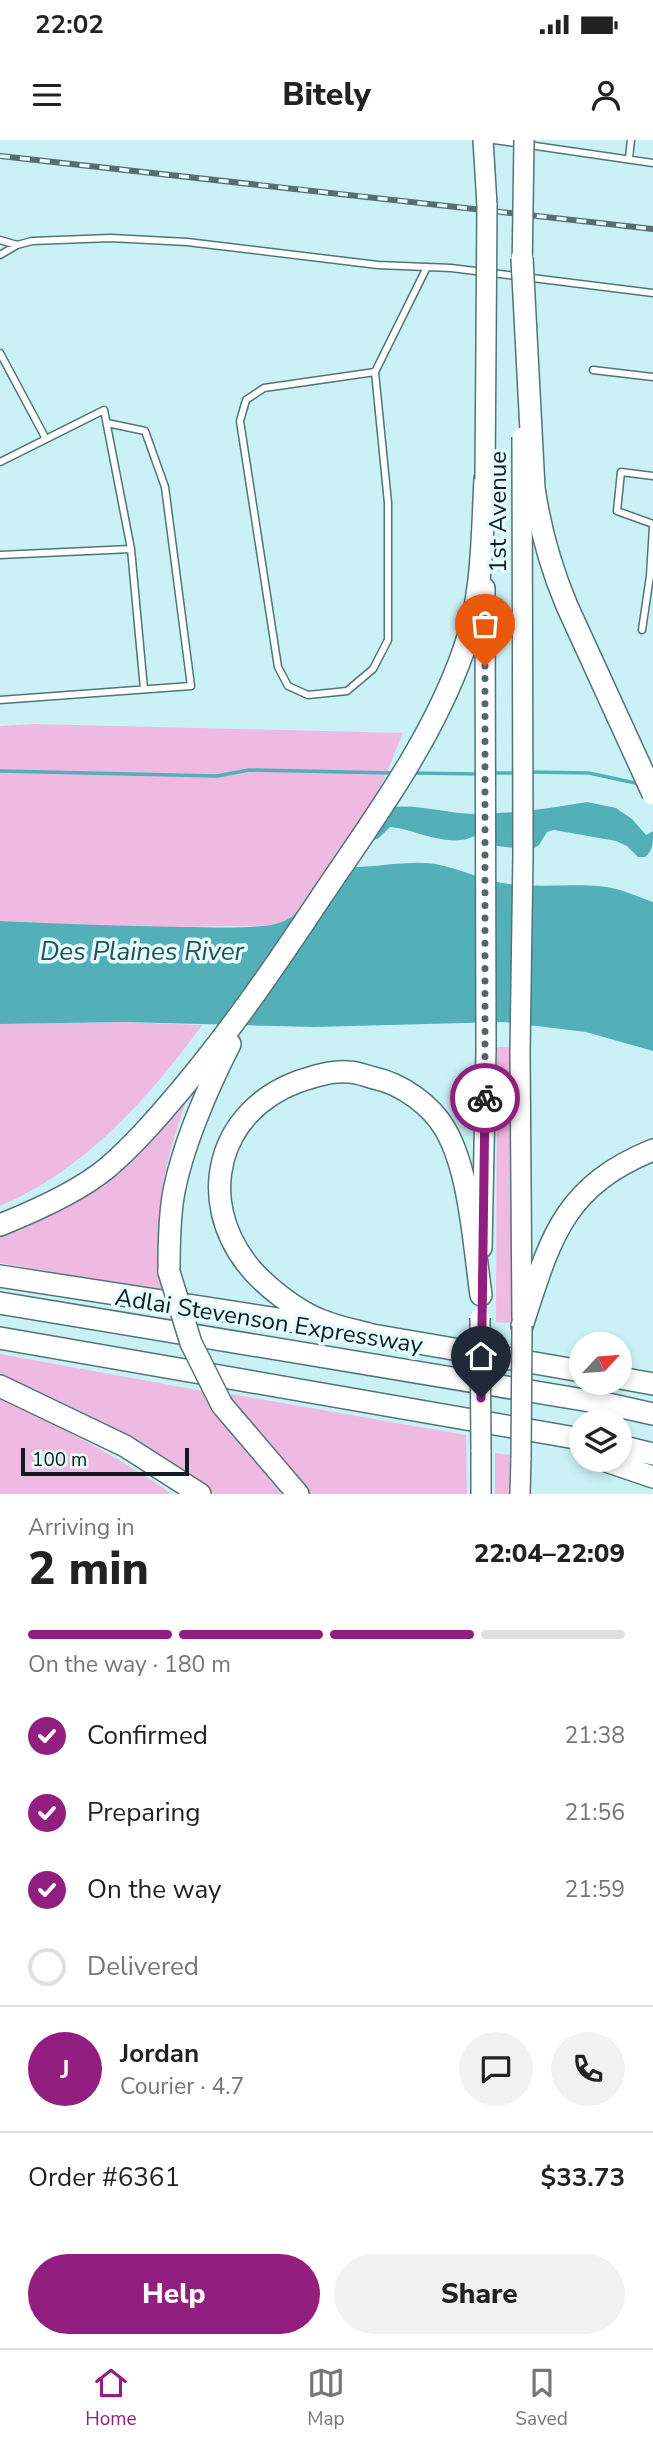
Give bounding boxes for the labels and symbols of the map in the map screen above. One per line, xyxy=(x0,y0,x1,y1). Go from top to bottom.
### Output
street label: 1st Avenue xyxy=(482,451,514,573)
pin xyxy=(455,594,515,666)
water label: Des Plaines River xyxy=(40,934,245,969)
courier xyxy=(450,1063,520,1133)
street label: Adlai Stevenson Expressway xyxy=(113,1281,426,1361)
pin xyxy=(451,1326,511,1398)
north arrow xyxy=(569,1332,632,1395)
scale bar xyxy=(21,1445,189,1477)

